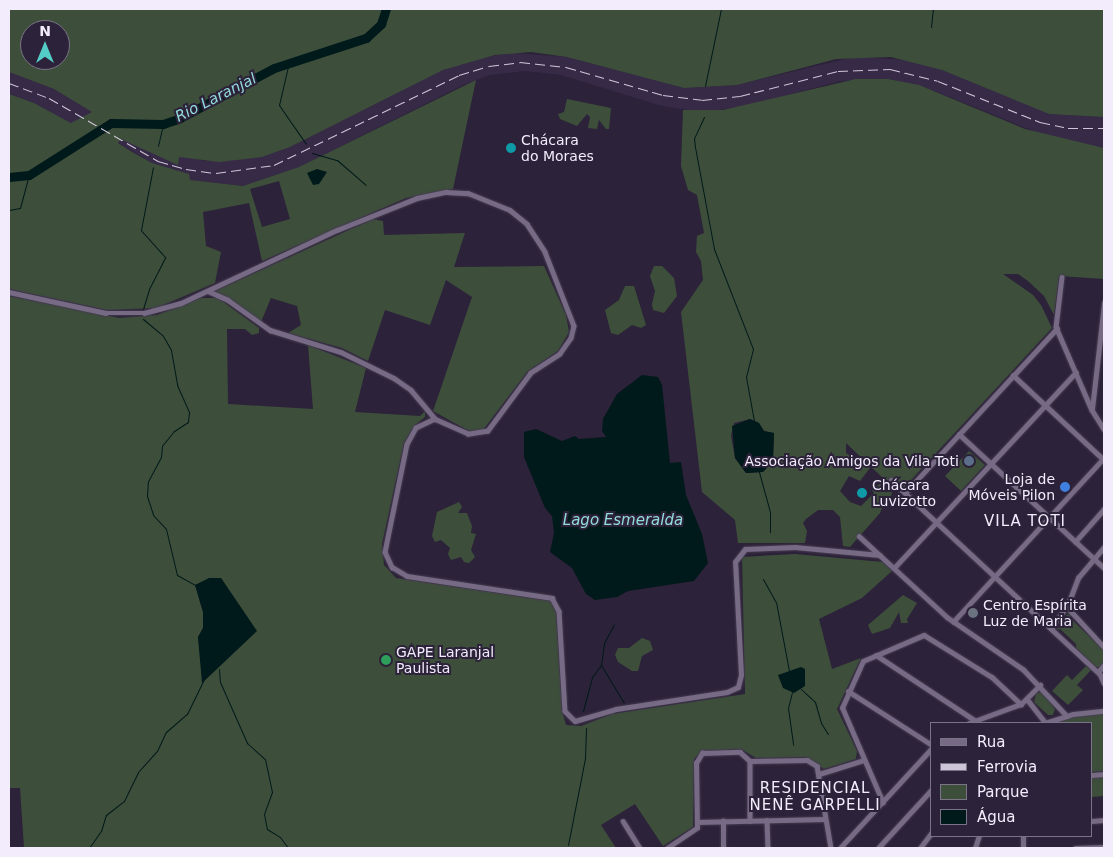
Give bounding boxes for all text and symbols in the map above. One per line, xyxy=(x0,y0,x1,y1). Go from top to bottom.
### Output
north arrow xyxy=(20,20,70,70)
text: N xyxy=(39,23,51,39)
water label: Rio Laranjal xyxy=(172,70,260,126)
place label: Chácara do Moraes xyxy=(521,132,594,164)
marker: Chácara do Moraes xyxy=(505,142,517,154)
place label: Associação Amigos da Vila Toti xyxy=(744,453,959,469)
marker: Associação Amigos da Vila Toti xyxy=(963,455,975,467)
place label: Loja de Móveis Pilon xyxy=(968,471,1055,504)
place label: Chácara Luvizotto xyxy=(872,477,936,510)
marker: Loja de Móveis Pilon xyxy=(1059,481,1071,493)
marker: Chácara Luvizotto xyxy=(856,487,868,499)
water label: Lago Esmeralda xyxy=(563,512,683,530)
district label: VILA TOTI xyxy=(983,513,1067,531)
place label: Centro Espírita Luz de Maria xyxy=(983,597,1087,630)
marker: Centro Espírita Luz de Maria xyxy=(967,607,979,619)
place label: GAPE Laranjal Paulista xyxy=(396,644,494,676)
marker: GAPE Laranjal Paulista xyxy=(380,654,392,666)
legend xyxy=(930,722,1093,837)
text: Rua xyxy=(977,733,1005,751)
text: Ferrovia xyxy=(977,758,1037,776)
district label: RESIDENCIAL NENÊ GARPELLI xyxy=(748,779,882,814)
text: Parque xyxy=(977,783,1029,801)
text: Água xyxy=(977,808,1015,826)

